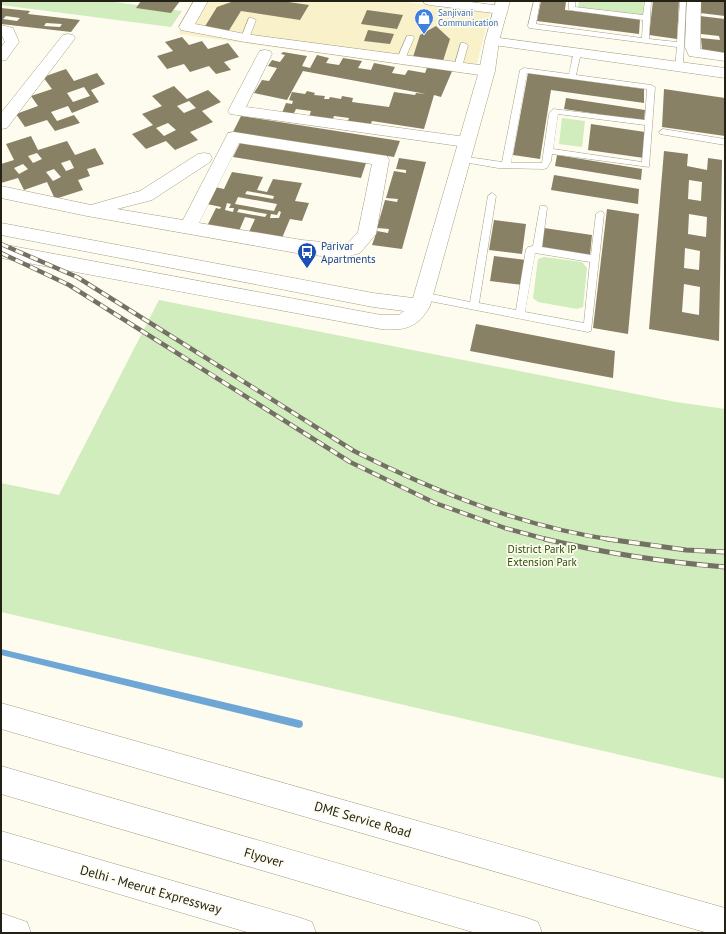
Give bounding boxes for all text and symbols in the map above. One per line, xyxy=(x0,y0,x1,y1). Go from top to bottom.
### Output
shop icon: Sanjivani Communication xyxy=(413,7,435,35)
place label: Sanjivani Communication xyxy=(438,7,498,28)
place label: Parivar Apartments xyxy=(321,239,376,266)
bus stop icon: Parivar Apartments xyxy=(296,241,318,269)
park label: District Park IP Extension Park xyxy=(507,542,577,569)
street label: DME Service Road xyxy=(312,798,413,841)
street label: Flyover xyxy=(242,844,286,871)
street label: Delhi - Meerut Expressway xyxy=(78,861,224,918)

